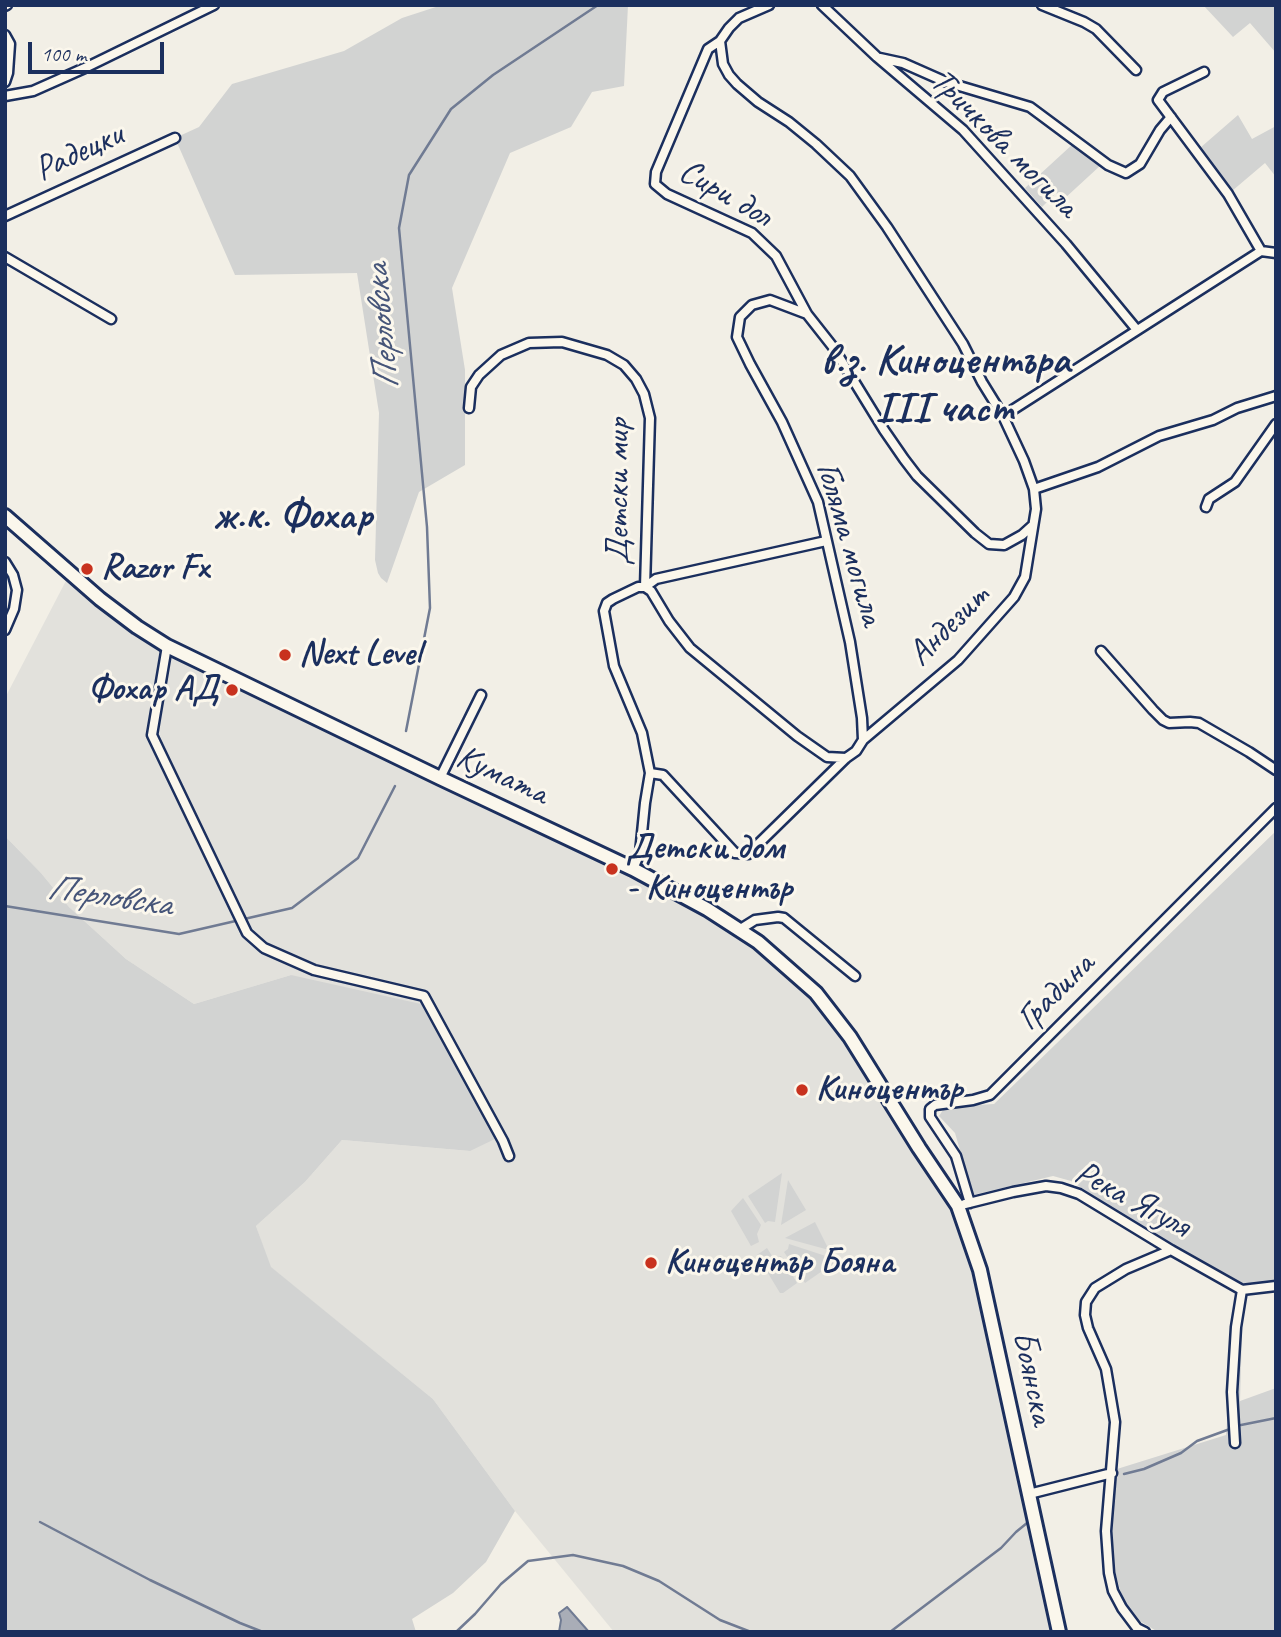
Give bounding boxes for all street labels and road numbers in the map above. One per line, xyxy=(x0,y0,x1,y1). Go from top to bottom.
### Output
street label: Тричкова могила xyxy=(921,61,1087,227)
street label: Радецки xyxy=(28,114,130,192)
street label: Сири дол xyxy=(671,151,779,237)
street label: Детски мир xyxy=(598,419,640,565)
street label: Голяма могила xyxy=(806,458,892,630)
street label: Андезит xyxy=(900,577,998,675)
street label: Кумата xyxy=(449,737,555,815)
street label: Градина xyxy=(1008,944,1104,1040)
street label: Река Ягуля xyxy=(1067,1152,1197,1248)
street label: Боянска xyxy=(1002,1327,1062,1429)

